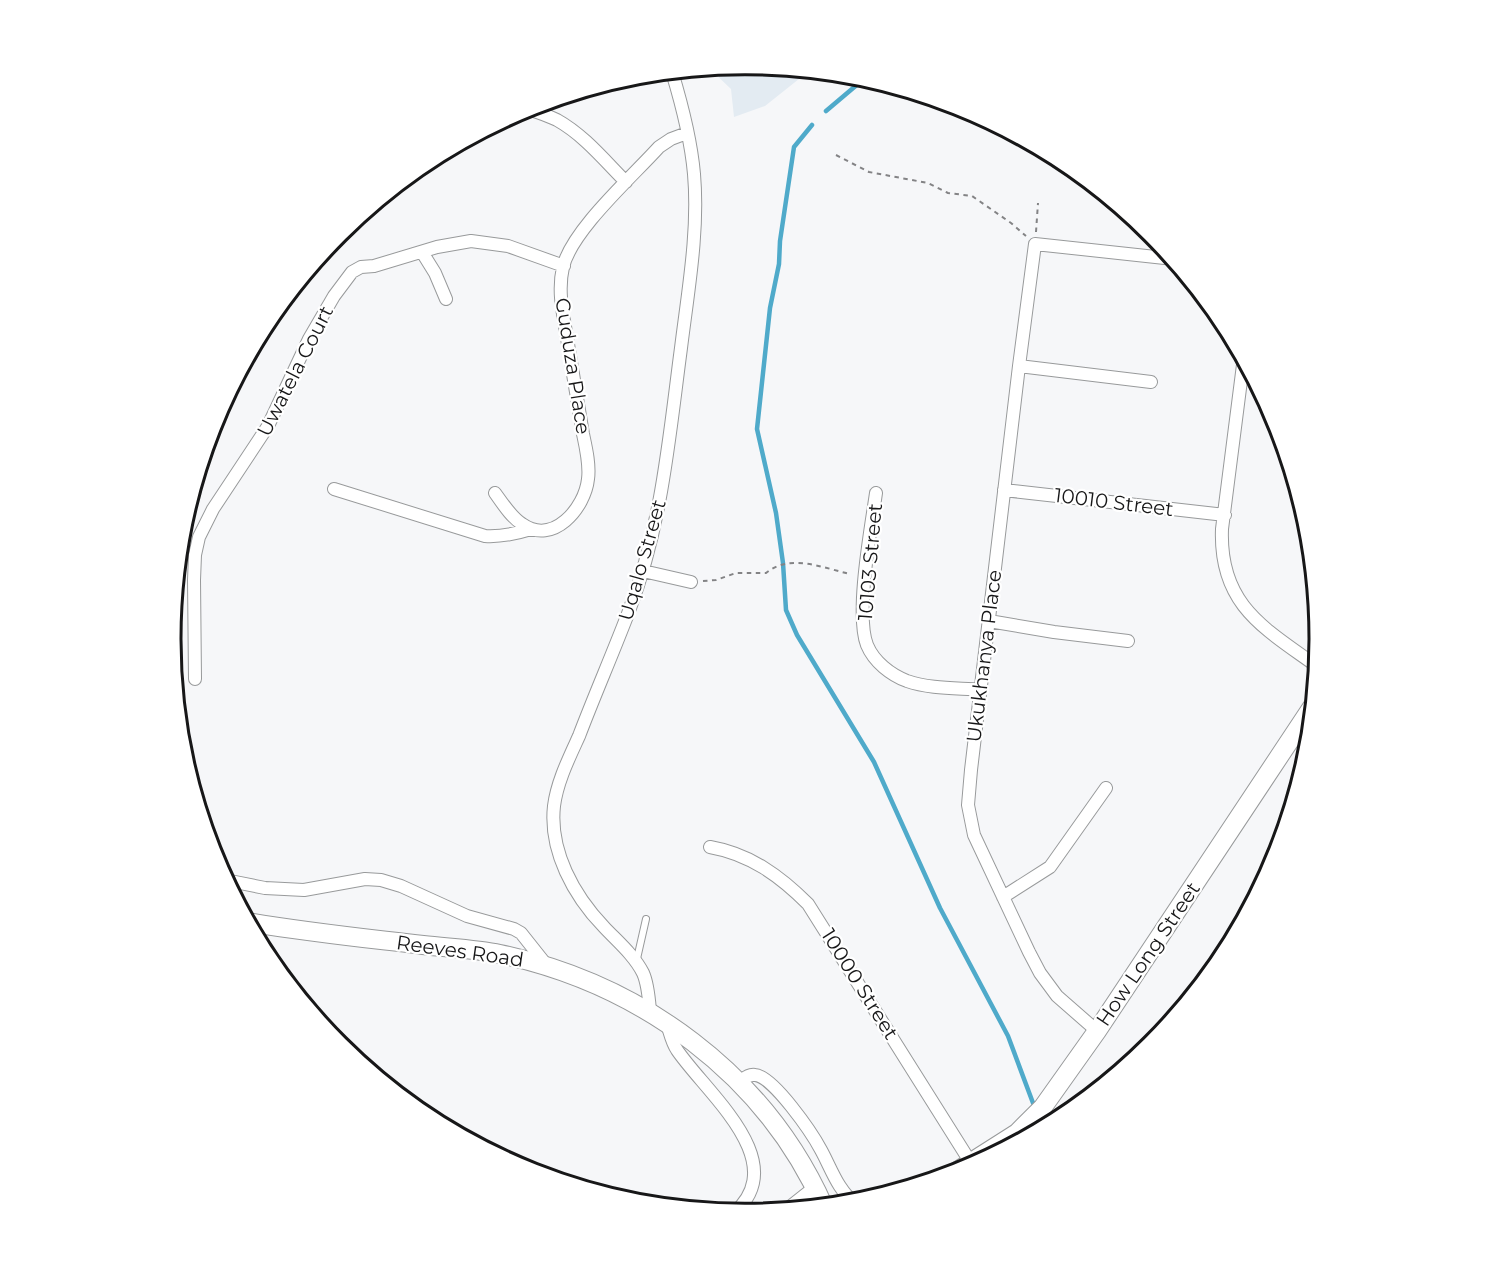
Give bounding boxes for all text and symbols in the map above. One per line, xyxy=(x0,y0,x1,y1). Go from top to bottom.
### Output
street label: Guduza Place xyxy=(550,296,596,436)
street label: Uwatela Court xyxy=(252,302,338,440)
street label: 10010 Street xyxy=(1053,483,1175,521)
street label: Uqalo Street xyxy=(613,497,671,623)
street label: 10103 Street xyxy=(853,502,887,622)
street label: Ukukhanya Place xyxy=(962,568,1006,744)
street label: How Long Street xyxy=(1091,877,1205,1031)
street label: 10000 Street xyxy=(816,924,904,1044)
street label: Reeves Road xyxy=(395,930,525,972)

